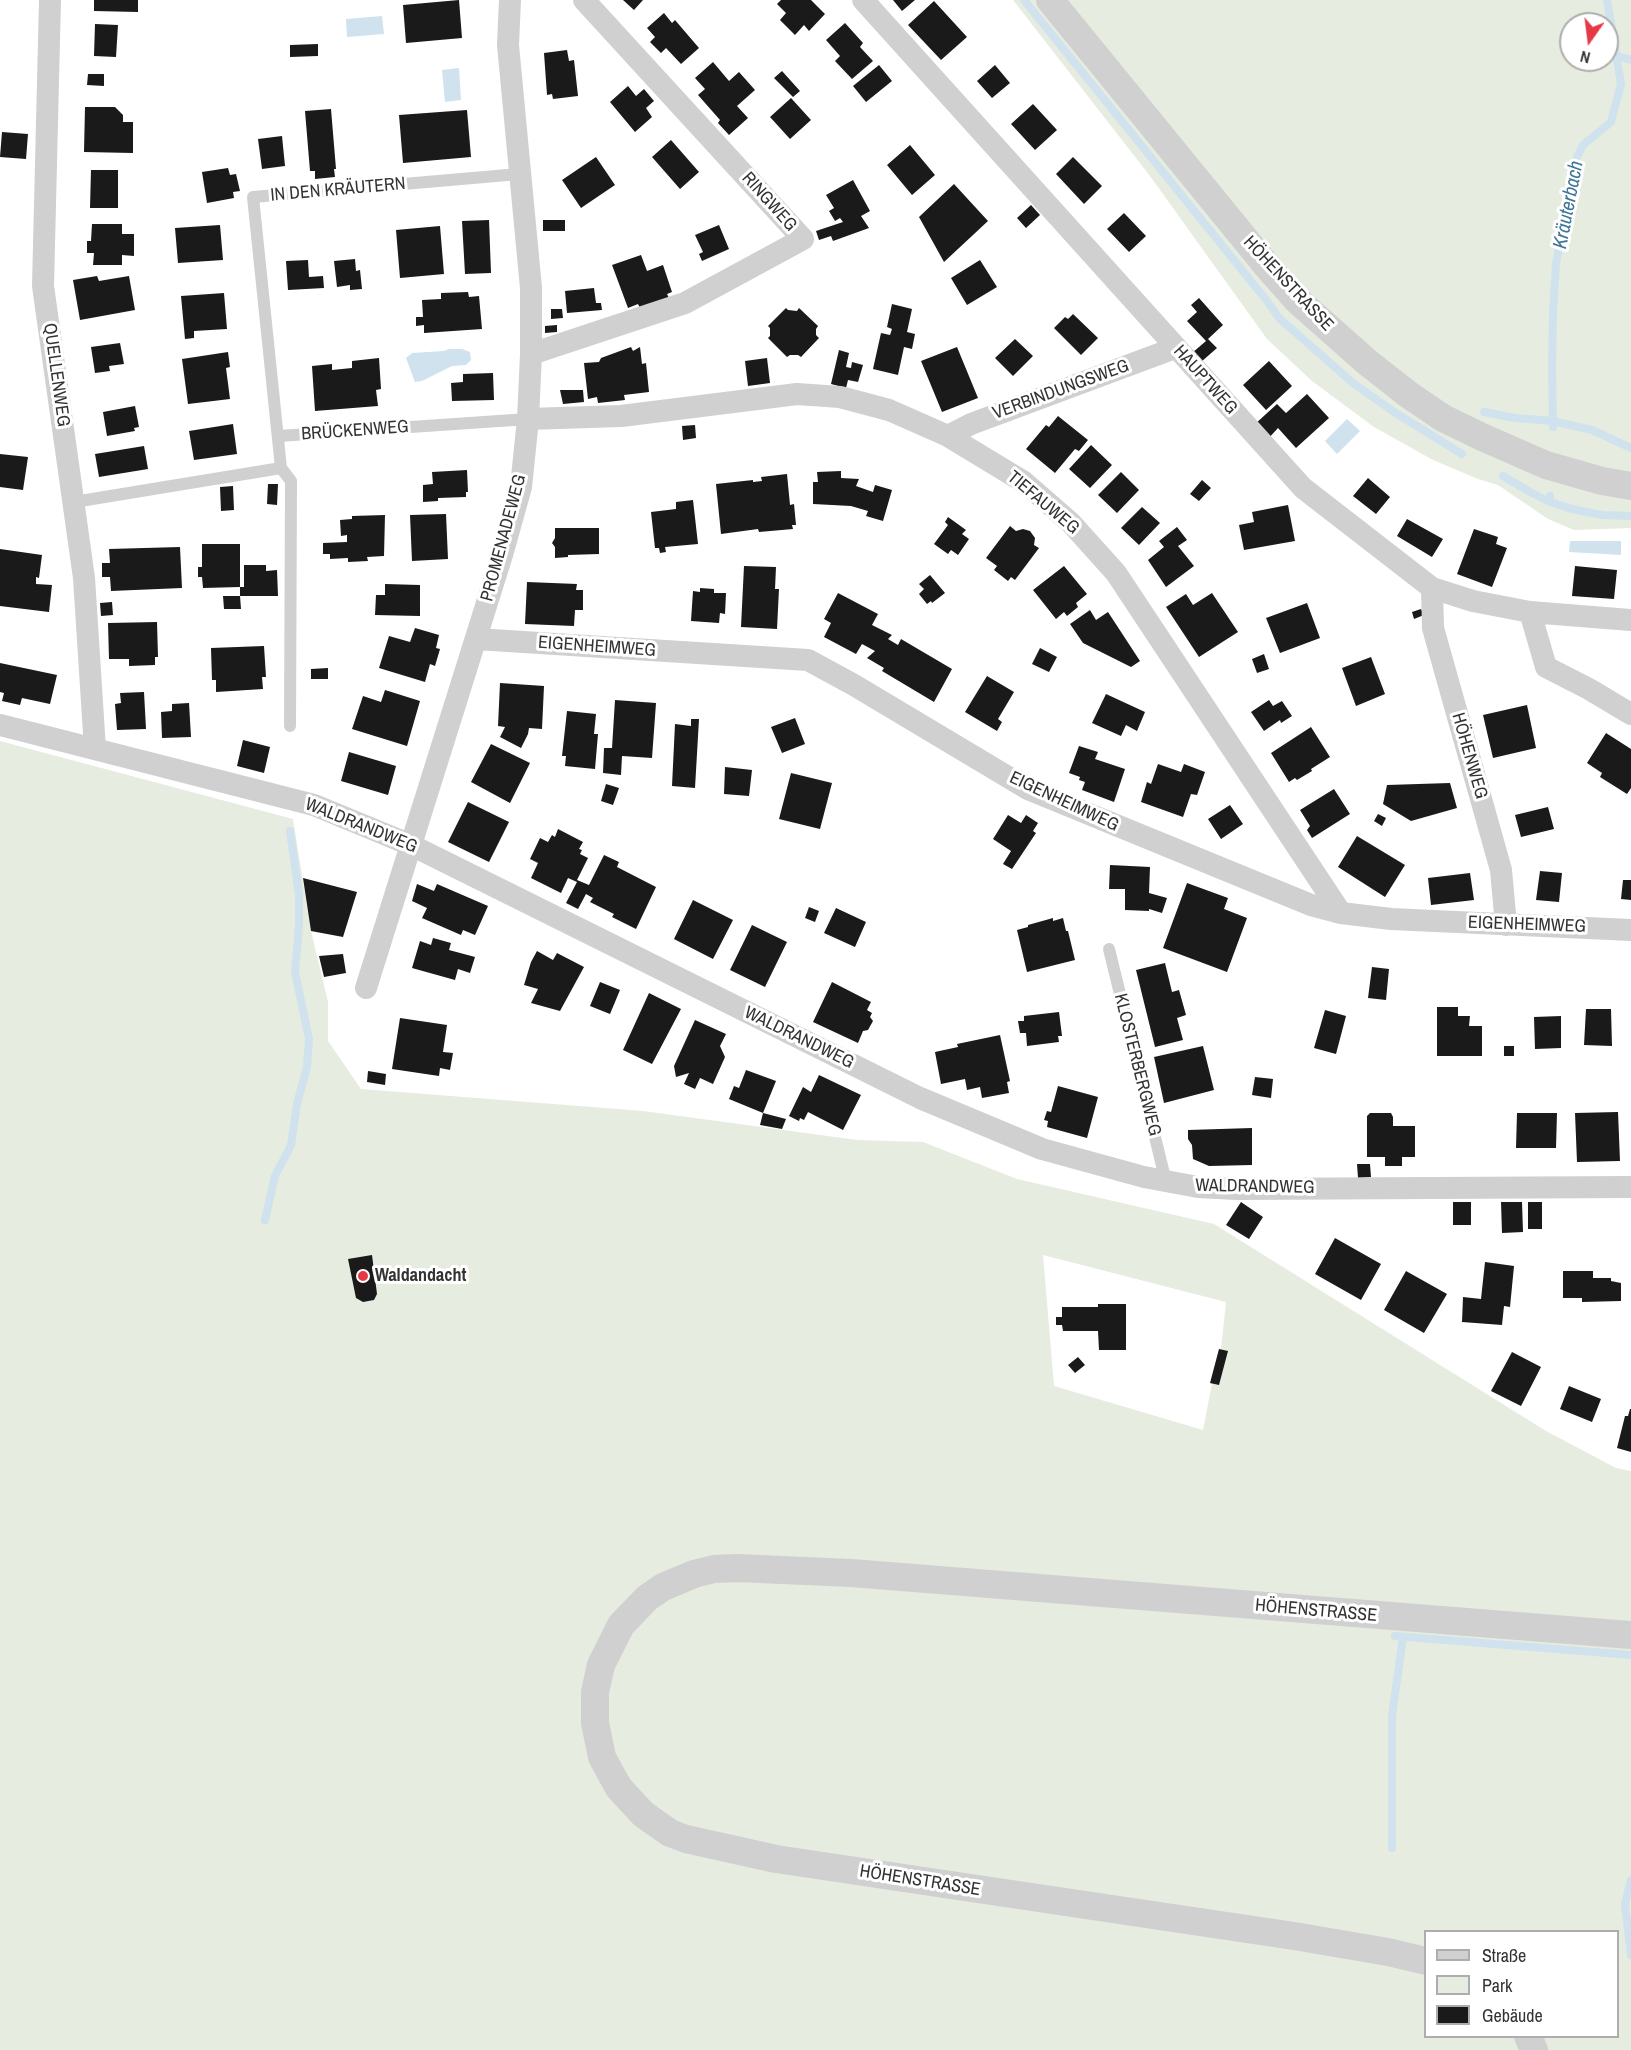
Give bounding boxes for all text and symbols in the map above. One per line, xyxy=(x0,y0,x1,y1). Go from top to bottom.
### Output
north arrow xyxy=(1559,12,1619,72)
text: N xyxy=(1578,46,1592,69)
water label: Kräuterbach xyxy=(1549,159,1589,251)
street label: RINGWEG xyxy=(737,168,801,236)
street label: IN DEN KRÄUTERN xyxy=(270,173,406,207)
street label: HÖHENSTRASSE xyxy=(1238,232,1338,336)
street label: QUELLENWEG xyxy=(38,322,74,428)
street label: HAUPTWEG xyxy=(1168,341,1242,419)
street label: VERBINDUNGSWEG xyxy=(990,355,1132,425)
street label: BRÜCKENWEG xyxy=(301,416,409,446)
street label: TIEFAUWEG xyxy=(1003,467,1083,539)
street label: PROMENADEWEG xyxy=(477,472,531,604)
street label: EIGENHEIMWEG xyxy=(537,632,657,662)
street label: HÖHENWEG xyxy=(1446,710,1492,802)
street label: EIGENHEIMWEG xyxy=(1006,767,1122,837)
street label: WALDRANDWEG xyxy=(302,794,420,858)
street label: EIGENHEIMWEG xyxy=(1468,912,1586,938)
street label: KLOSTERBERGWEG xyxy=(1109,992,1165,1138)
street label: WALDRANDWEG xyxy=(741,1002,857,1074)
street label: WALDRANDWEG xyxy=(1195,1175,1315,1199)
place label: Waldandacht xyxy=(375,1265,466,1287)
marker: Waldandacht xyxy=(356,1269,370,1283)
street label: HÖHENSTRASSE xyxy=(1254,1595,1378,1627)
street label: HÖHENSTRASSE xyxy=(858,1861,982,1901)
legend xyxy=(1424,1930,1619,2038)
text: Straße xyxy=(1482,1943,1526,1968)
text: Park xyxy=(1482,1973,1512,1998)
text: Gebäude xyxy=(1482,2003,1543,2028)

